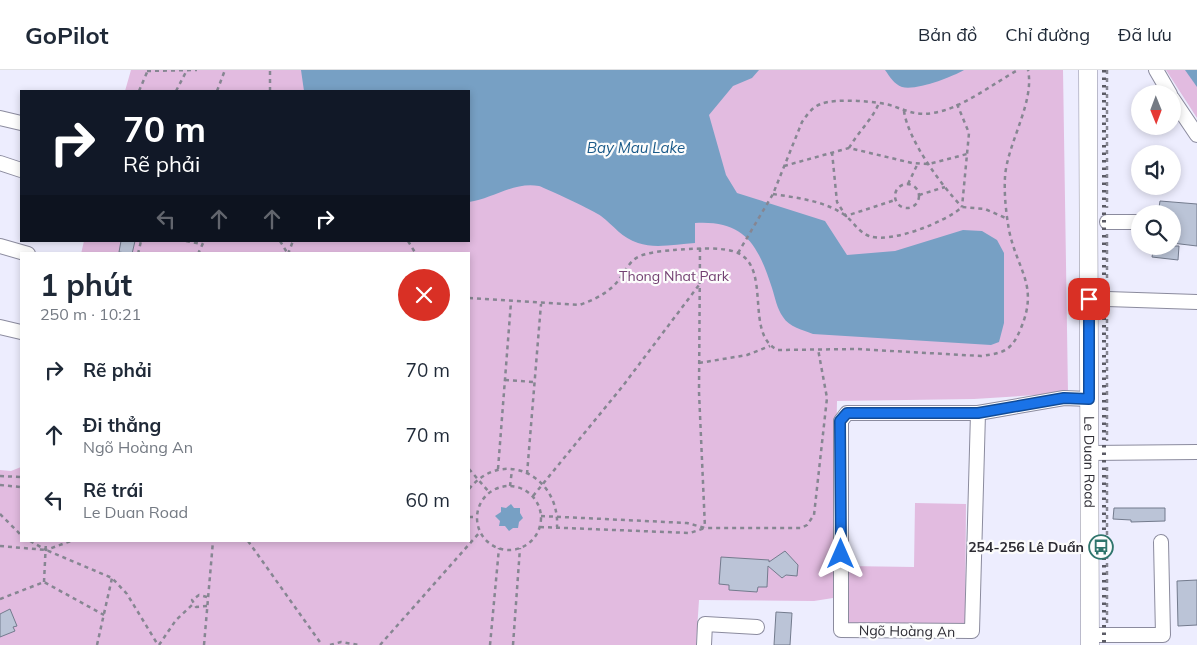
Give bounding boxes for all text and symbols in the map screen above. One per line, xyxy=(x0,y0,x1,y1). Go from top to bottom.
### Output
text: GoPilot xyxy=(25,20,109,50)
text: Bản đồ xyxy=(918,23,977,46)
text: Chỉ đường xyxy=(1005,23,1090,46)
text: Đã lưu xyxy=(1118,23,1172,46)
north arrow xyxy=(1131,85,1181,135)
map controls xyxy=(1131,85,1181,255)
text: 70 m xyxy=(123,107,206,151)
icon: right xyxy=(40,110,105,175)
water label: Bay Mau Lake xyxy=(587,138,685,157)
button: sound xyxy=(1131,145,1181,195)
text: Rẽ phải xyxy=(123,150,200,178)
icon: left xyxy=(152,205,180,233)
icon: ahead xyxy=(205,205,233,233)
icon: ahead xyxy=(258,205,286,233)
icon: right xyxy=(311,205,339,233)
button: search xyxy=(1131,205,1181,255)
text: 1 phút xyxy=(40,266,132,304)
park label: Thong Nhat Park xyxy=(619,267,730,285)
button: close xyxy=(398,269,450,321)
pin xyxy=(1068,278,1110,320)
icon: arrive xyxy=(1075,285,1103,313)
text: 250 m · 10:21 xyxy=(40,304,141,324)
icon: right xyxy=(40,356,68,384)
text: Rẽ phải xyxy=(83,358,152,382)
text: 70 m xyxy=(406,358,450,382)
text: Đi thẳng xyxy=(83,413,161,437)
street label: Le Duan Road xyxy=(1080,416,1099,508)
icon: ahead xyxy=(40,421,68,449)
text: 70 m xyxy=(406,423,450,447)
text: Ngõ Hoàng An xyxy=(83,437,193,457)
text: Rẽ trái xyxy=(83,478,143,502)
icon: left xyxy=(40,486,68,514)
text: 60 m xyxy=(406,488,450,512)
text: Le Duan Road xyxy=(83,502,188,522)
position arrow xyxy=(814,527,866,579)
bus stop icon: 254-256 Lê Duẩn xyxy=(1088,534,1114,560)
place label: 254-256 Lê Duẩn xyxy=(968,538,1084,556)
street label: Ngõ Hoàng An xyxy=(859,621,955,641)

